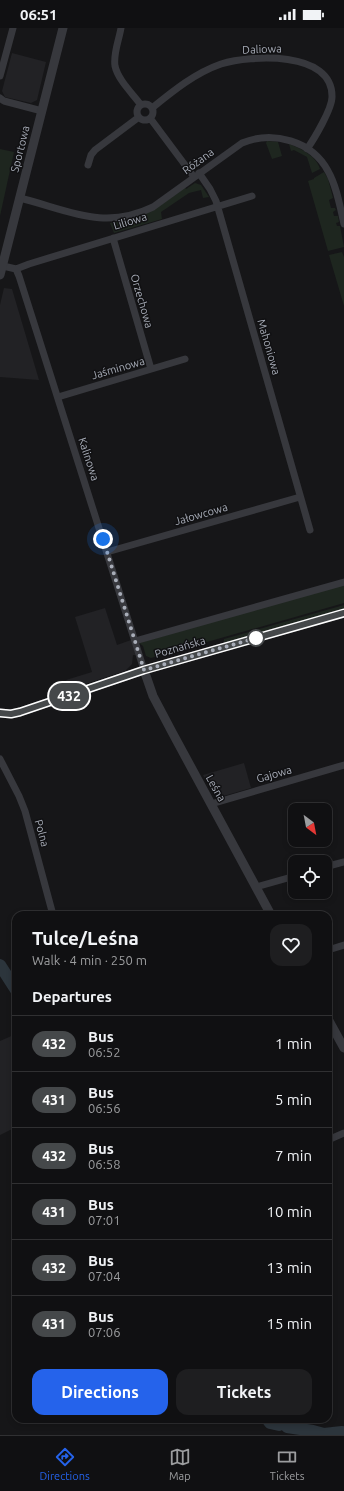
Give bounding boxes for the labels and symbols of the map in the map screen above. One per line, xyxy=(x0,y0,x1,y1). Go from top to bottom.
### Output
street label: Daliowa xyxy=(242,42,282,56)
street label: Sportowa xyxy=(8,124,32,174)
street label: Różana xyxy=(180,146,216,176)
street label: Liliowa xyxy=(112,210,148,232)
street label: Orzechowa xyxy=(129,273,155,329)
street label: Mahoniowa xyxy=(255,318,283,376)
street label: Jaśminowa xyxy=(90,355,146,381)
street label: Kalinowa xyxy=(76,436,102,482)
street label: Jałowcowa xyxy=(173,501,229,527)
your location xyxy=(93,529,113,549)
unlabelled marker xyxy=(247,629,265,647)
street label: Poznańska xyxy=(153,634,207,660)
line badge: 432 xyxy=(46,683,92,709)
street label: Gajowa xyxy=(255,763,293,785)
street label: Leśna xyxy=(204,773,228,803)
north arrow xyxy=(288,803,332,847)
street label: Polna xyxy=(33,818,51,848)

